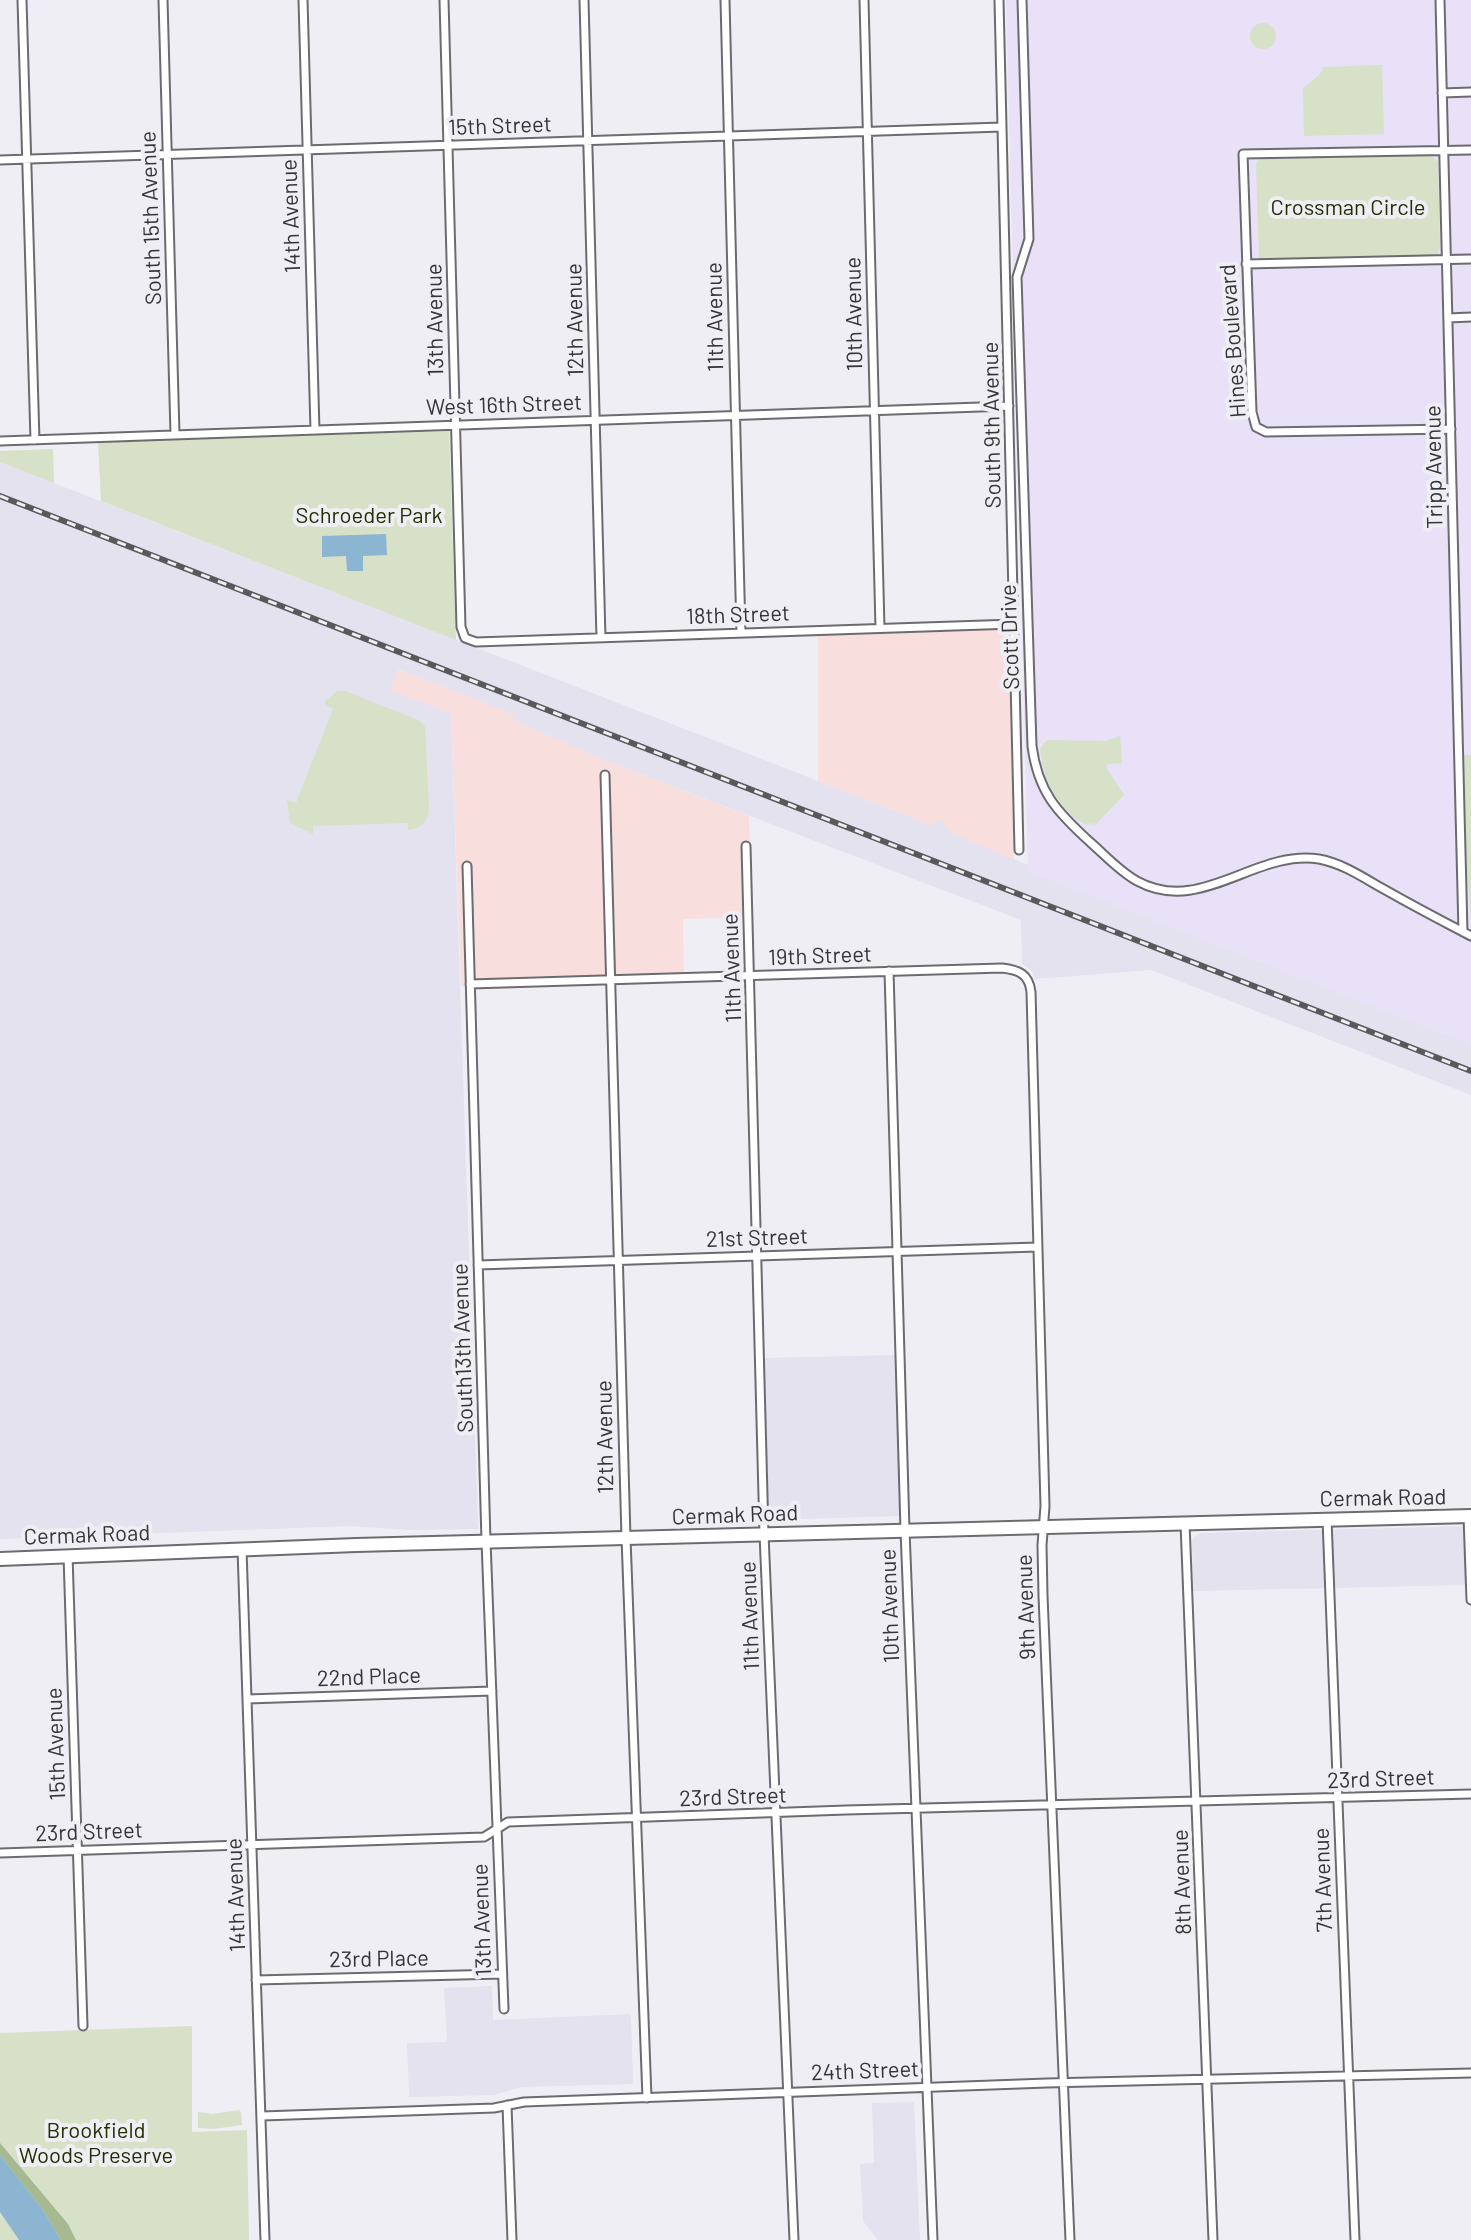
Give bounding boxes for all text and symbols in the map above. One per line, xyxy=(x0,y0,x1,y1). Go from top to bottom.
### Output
street label: 15th Street xyxy=(448,111,552,141)
street label: South 15th Avenue xyxy=(135,131,167,305)
street label: 14th Avenue xyxy=(276,159,306,273)
park label: Crossman Circle xyxy=(1271,195,1425,221)
street label: 10th Avenue xyxy=(840,257,868,371)
street label: 11th Avenue xyxy=(701,262,729,372)
street label: 13th Avenue xyxy=(421,263,449,377)
street label: 12th Avenue xyxy=(561,263,589,377)
street label: Hines Boulevard xyxy=(1214,263,1252,419)
street label: South 9th Avenue xyxy=(977,342,1007,508)
street label: West 16th Street xyxy=(426,389,582,421)
street label: Tripp Avenue xyxy=(1420,405,1448,529)
park label: Schroeder Park xyxy=(295,503,443,529)
street label: Scott Drive xyxy=(995,584,1025,690)
street label: 18th Street xyxy=(686,600,790,630)
street label: 11th Avenue xyxy=(717,913,747,1023)
street label: 19th Street xyxy=(768,941,872,971)
street label: 21st Street xyxy=(705,1223,809,1253)
street label: South13th Avenue xyxy=(447,1263,479,1433)
street label: 12th Avenue xyxy=(591,1380,619,1494)
street label: Cermak Road xyxy=(1319,1484,1447,1512)
street label: Cermak Road xyxy=(671,1500,799,1530)
street label: Cermak Road xyxy=(23,1520,151,1550)
street label: 10th Avenue xyxy=(875,1548,905,1664)
street label: 9th Avenue xyxy=(1011,1554,1041,1660)
street label: 11th Avenue xyxy=(735,1561,765,1671)
street label: 22nd Place xyxy=(317,1662,421,1692)
street label: 15th Avenue xyxy=(41,1687,71,1801)
street label: 23rd Street xyxy=(1327,1764,1435,1794)
street label: 23rd Street xyxy=(679,1782,787,1812)
street label: 23rd Street xyxy=(35,1817,143,1847)
street label: 7th Avenue xyxy=(1308,1827,1338,1933)
street label: 8th Avenue xyxy=(1167,1829,1197,1935)
street label: 14th Avenue xyxy=(221,1838,251,1952)
street label: 13th Avenue xyxy=(467,1863,497,1977)
street label: 23rd Place xyxy=(329,1945,429,1973)
street label: 24th Street xyxy=(810,2056,920,2086)
park label: Brookfield Woods Preserve xyxy=(19,2118,173,2170)

